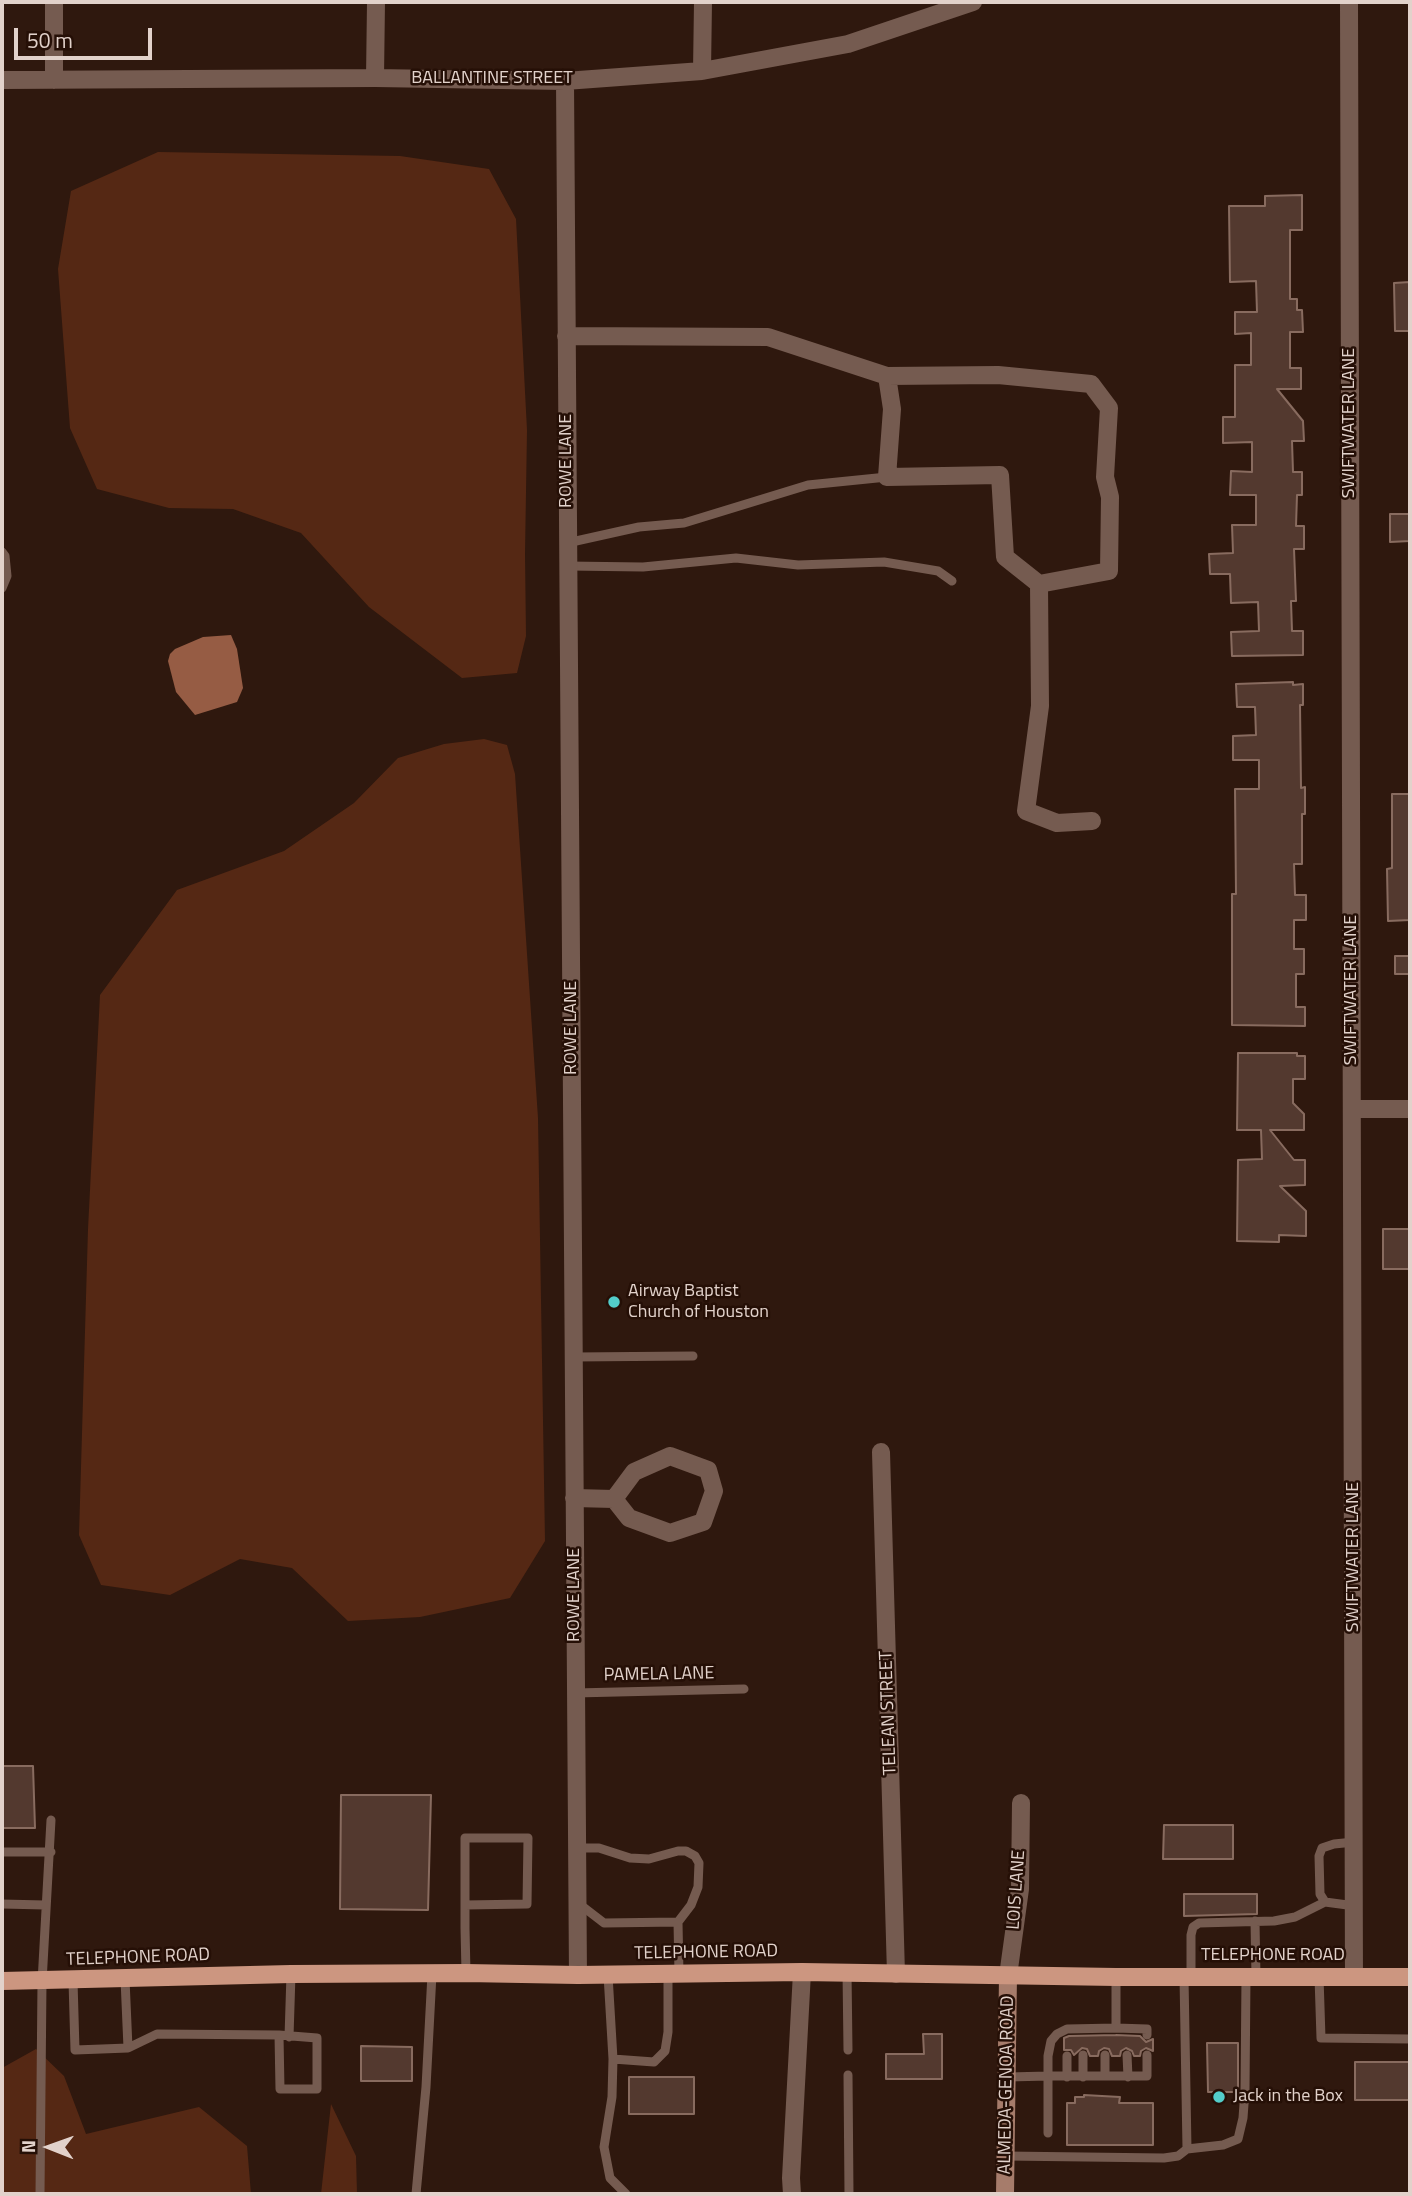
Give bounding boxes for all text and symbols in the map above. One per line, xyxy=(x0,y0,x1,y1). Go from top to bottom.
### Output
scale bar xyxy=(18,14,156,58)
text: 50 m xyxy=(27,24,73,56)
street label: BALLANTINE STREET xyxy=(411,68,573,90)
street label: SWIFTWATER LANE xyxy=(1339,348,1361,498)
street label: ROWE LANE xyxy=(556,414,578,508)
street label: SWIFTWATER LANE xyxy=(1341,915,1363,1065)
street label: ROWE LANE xyxy=(561,981,583,1075)
place label: Airway Baptist Church of Houston xyxy=(628,1281,769,1324)
marker: Airway Baptist Church of Houston xyxy=(606,1294,622,1310)
street label: SWIFTWATER LANE xyxy=(1343,1482,1365,1632)
street label: ROWE LANE xyxy=(564,1548,586,1642)
street label: TELEAN STREET xyxy=(876,1650,902,1776)
street label: PAMELA LANE xyxy=(603,1663,715,1687)
street label: LOIS LANE xyxy=(1003,1849,1031,1931)
street label: TELEPHONE ROAD xyxy=(634,1941,778,1965)
street label: TELEPHONE ROAD xyxy=(66,1945,210,1971)
street label: TELEPHONE ROAD xyxy=(1201,1945,1345,1967)
street label: ALMEDA-GENOA ROAD xyxy=(995,1995,1019,2175)
place label: Jack in the Box xyxy=(1233,2086,1343,2108)
marker: Jack in the Box xyxy=(1211,2089,1227,2105)
north arrow xyxy=(14,2112,84,2182)
text: N xyxy=(13,2140,42,2153)

